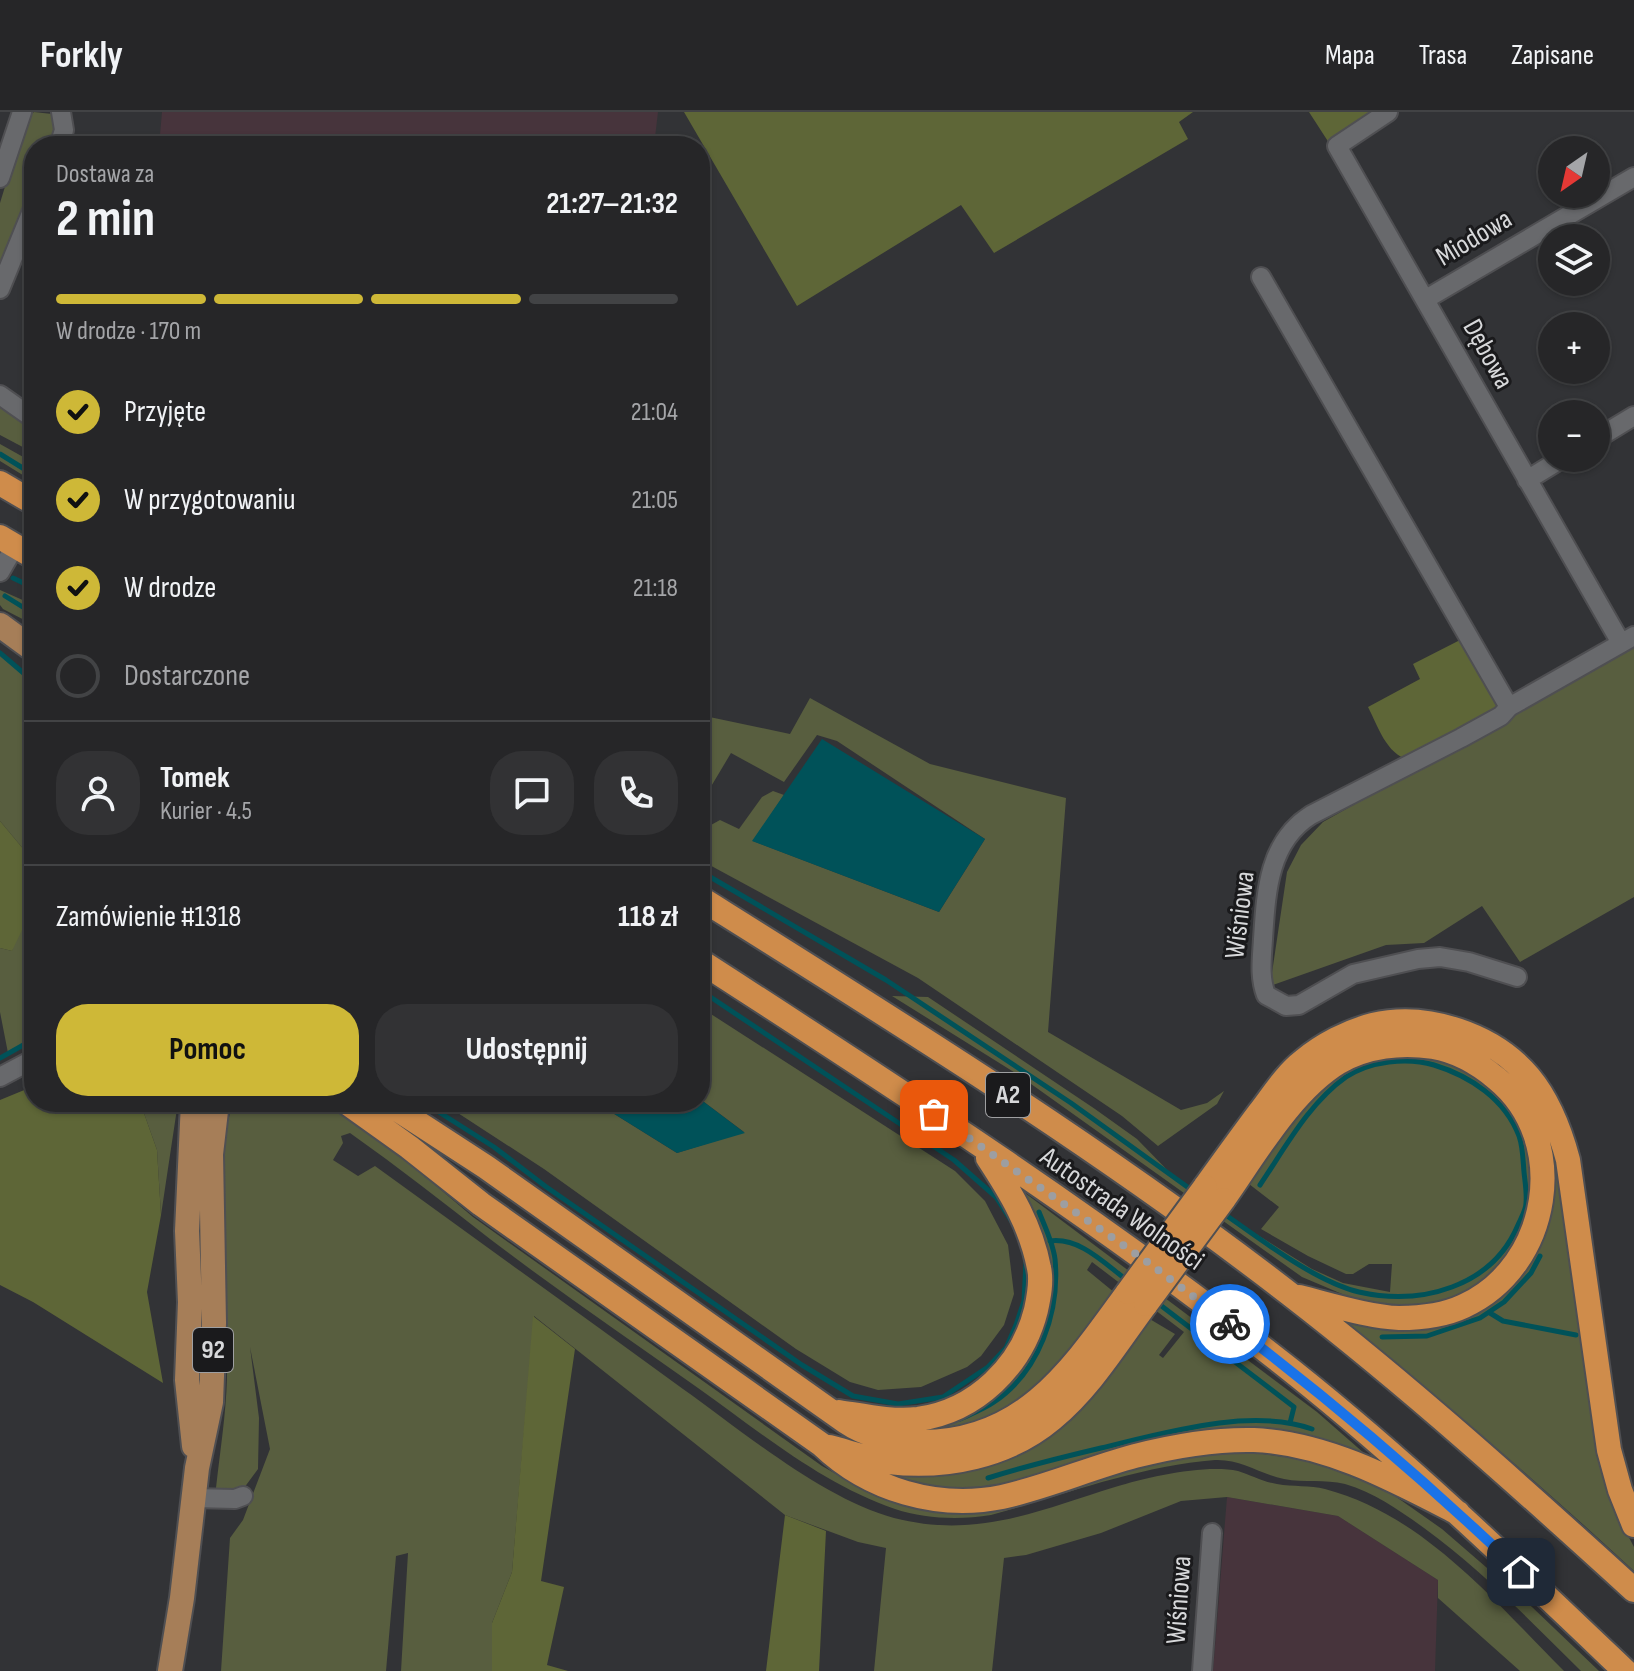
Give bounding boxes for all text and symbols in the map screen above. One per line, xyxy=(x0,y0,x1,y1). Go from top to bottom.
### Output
text: Forkly xyxy=(40,33,123,78)
text: Mapa xyxy=(1325,39,1375,72)
text: Trasa xyxy=(1419,39,1467,72)
text: Zapisane xyxy=(1511,39,1594,72)
north arrow xyxy=(1538,136,1610,208)
map controls xyxy=(1538,136,1610,472)
text: Dostawa za xyxy=(56,159,154,190)
text: 21:27–21:32 xyxy=(546,186,678,222)
text: 2 min xyxy=(56,188,155,251)
street label: Miodowa xyxy=(1430,203,1518,273)
button: layers xyxy=(1538,224,1610,296)
button: + xyxy=(1538,312,1610,384)
street label: Dębowa xyxy=(1456,314,1520,394)
text: W drodze · 170 m xyxy=(56,316,201,347)
icon: check xyxy=(56,390,100,434)
text: Przyjęte xyxy=(124,394,206,430)
text: 21:04 xyxy=(631,397,678,428)
button: − xyxy=(1538,400,1610,472)
icon: check xyxy=(56,478,100,522)
text: W przygotowaniu xyxy=(124,482,296,518)
text: 21:05 xyxy=(631,485,678,516)
icon: check xyxy=(56,566,100,610)
text: W drodze xyxy=(124,570,216,606)
text: 21:18 xyxy=(633,573,678,604)
text: Dostarczone xyxy=(124,658,250,694)
button: person xyxy=(56,751,140,835)
button: chat xyxy=(490,751,574,835)
button: phone xyxy=(594,751,678,835)
text: Tomek xyxy=(160,760,230,796)
text: Kurier · 4.5 xyxy=(160,796,252,827)
street label: Wiśniowa xyxy=(1218,869,1262,961)
text: Zamówienie #1318 xyxy=(56,899,241,935)
text: 118 zł xyxy=(618,899,678,935)
button: Pomoc xyxy=(56,1004,359,1096)
button: Udostępnij xyxy=(375,1004,678,1096)
road number: A2 xyxy=(986,1073,1030,1117)
pin xyxy=(900,1080,968,1148)
icon: bag xyxy=(912,1092,956,1136)
street label: Autostrada Wolności xyxy=(1033,1140,1210,1278)
courier xyxy=(1190,1284,1270,1364)
icon: bike xyxy=(1208,1302,1252,1346)
road number: 92 xyxy=(193,1328,233,1372)
pin xyxy=(1487,1538,1555,1606)
icon: home xyxy=(1499,1550,1543,1594)
street label: Wiśniowa xyxy=(1159,1555,1199,1645)

